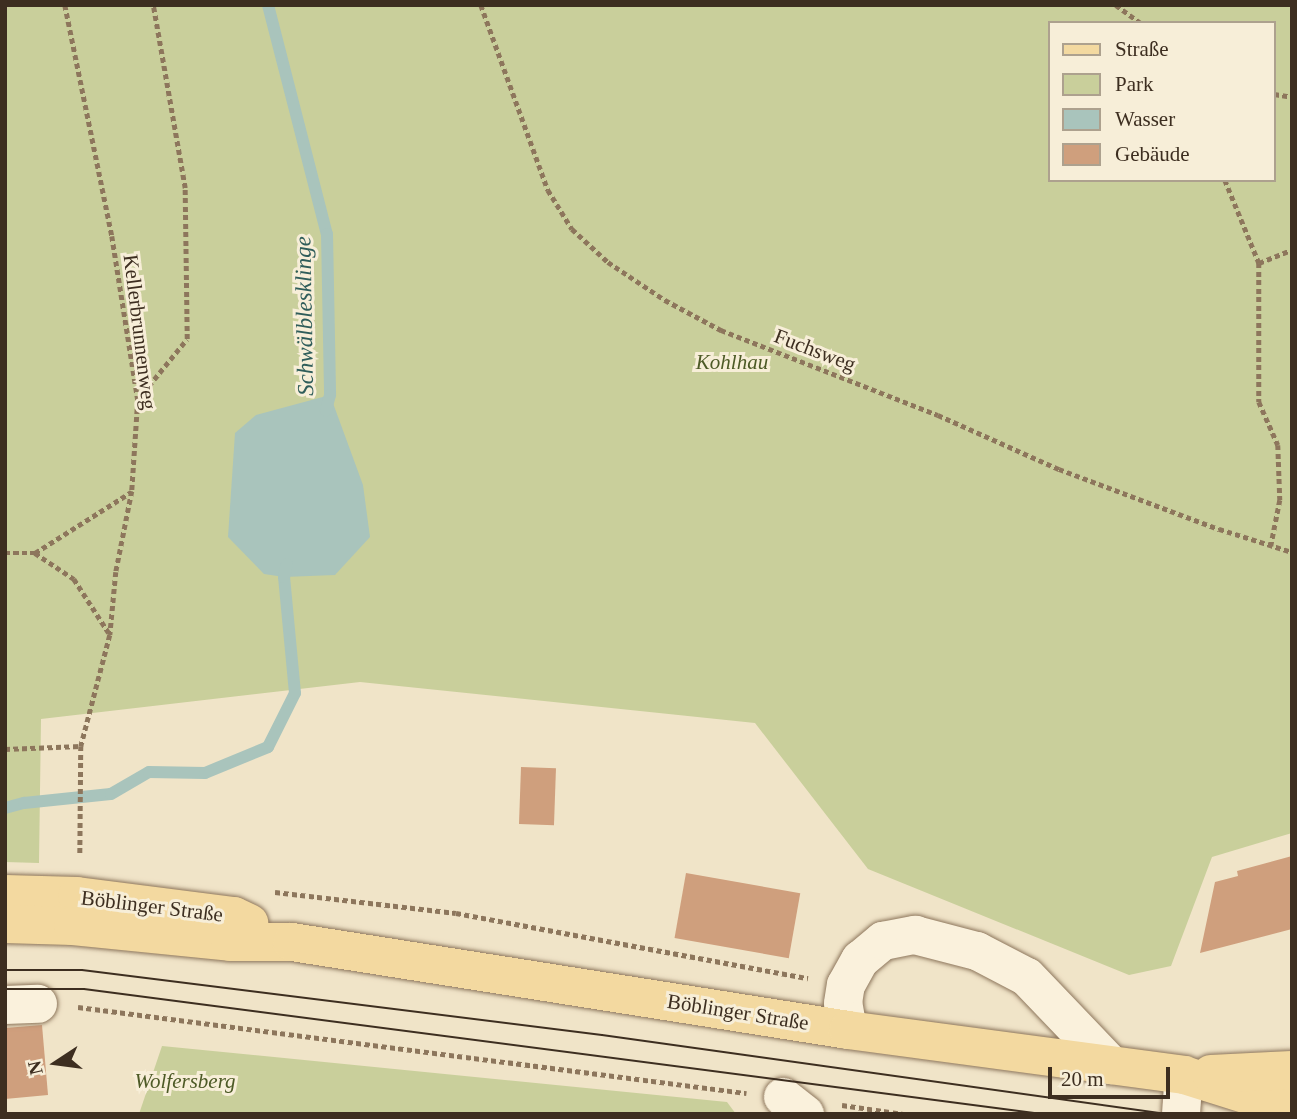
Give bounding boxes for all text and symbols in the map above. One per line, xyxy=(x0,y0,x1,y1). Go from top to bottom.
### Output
legend xyxy=(1048,21,1276,182)
text: Straße xyxy=(1115,37,1169,61)
text: Park xyxy=(1115,72,1154,96)
text: Wasser xyxy=(1115,107,1175,131)
text: Gebäude xyxy=(1115,142,1190,166)
water label: Schwälblesklinge xyxy=(290,236,320,396)
street label: Kellerbrunnenweg xyxy=(118,253,162,411)
street label: Fuchsweg xyxy=(771,323,859,377)
park label: Kohlhau xyxy=(696,349,768,375)
street label: Böblinger Straße xyxy=(80,885,224,927)
street label: Böblinger Straße xyxy=(665,988,811,1036)
north arrow xyxy=(21,1028,91,1098)
scale bar xyxy=(1052,1052,1174,1096)
text: N xyxy=(23,1059,47,1077)
text: 20 m xyxy=(1061,1067,1104,1091)
park label: Wolfersberg xyxy=(134,1068,236,1094)

